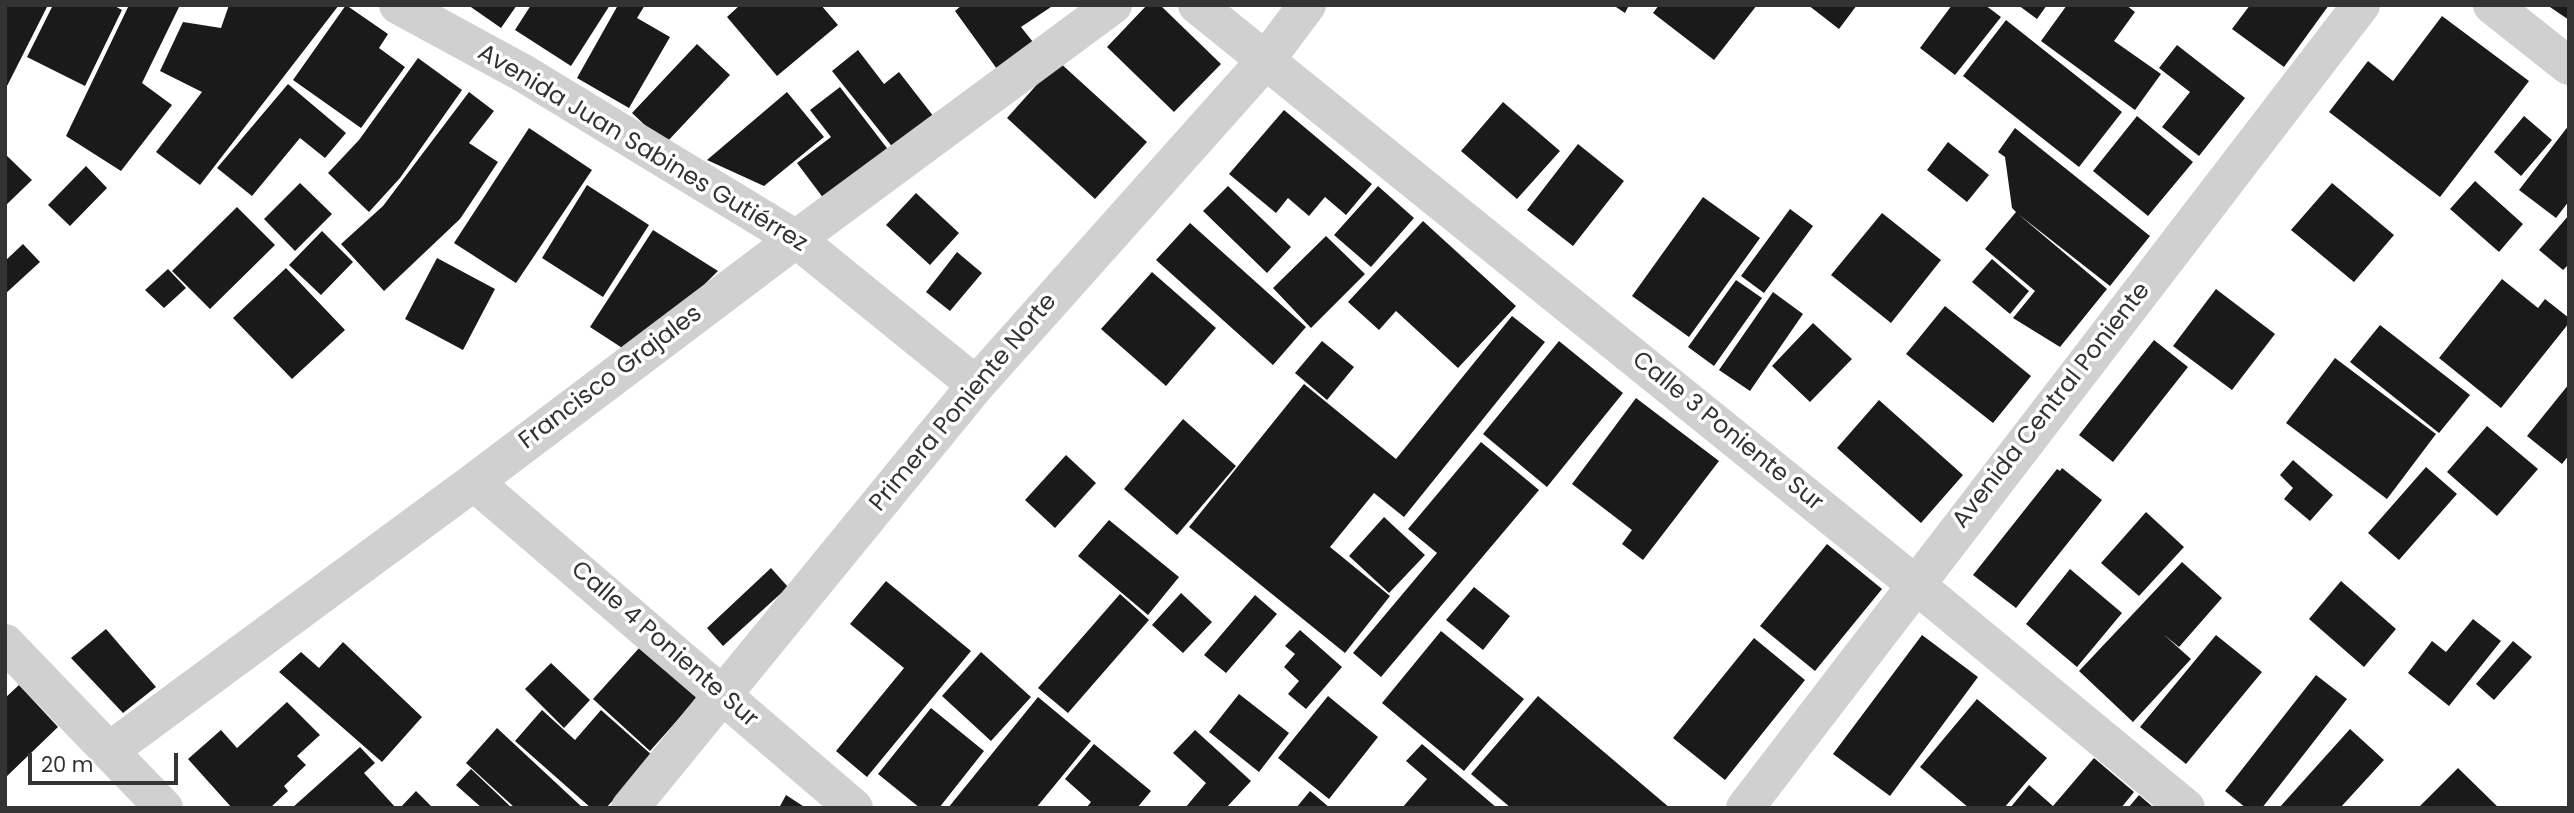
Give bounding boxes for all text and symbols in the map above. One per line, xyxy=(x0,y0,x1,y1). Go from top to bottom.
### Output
street label: Avenida Juan Sabines Gutiérrez xyxy=(472,39,812,259)
street label: Avenida Central Poniente xyxy=(1947,277,2157,535)
street label: Primera Poniente Norte xyxy=(864,288,1064,518)
street label: Francisco Grajales xyxy=(514,300,708,456)
street label: Calle 3 Poniente Sur xyxy=(1626,346,1828,518)
street label: Calle 4 Poniente Sur xyxy=(565,556,763,734)
scale bar xyxy=(32,740,182,784)
text: 20 m xyxy=(41,750,94,779)

